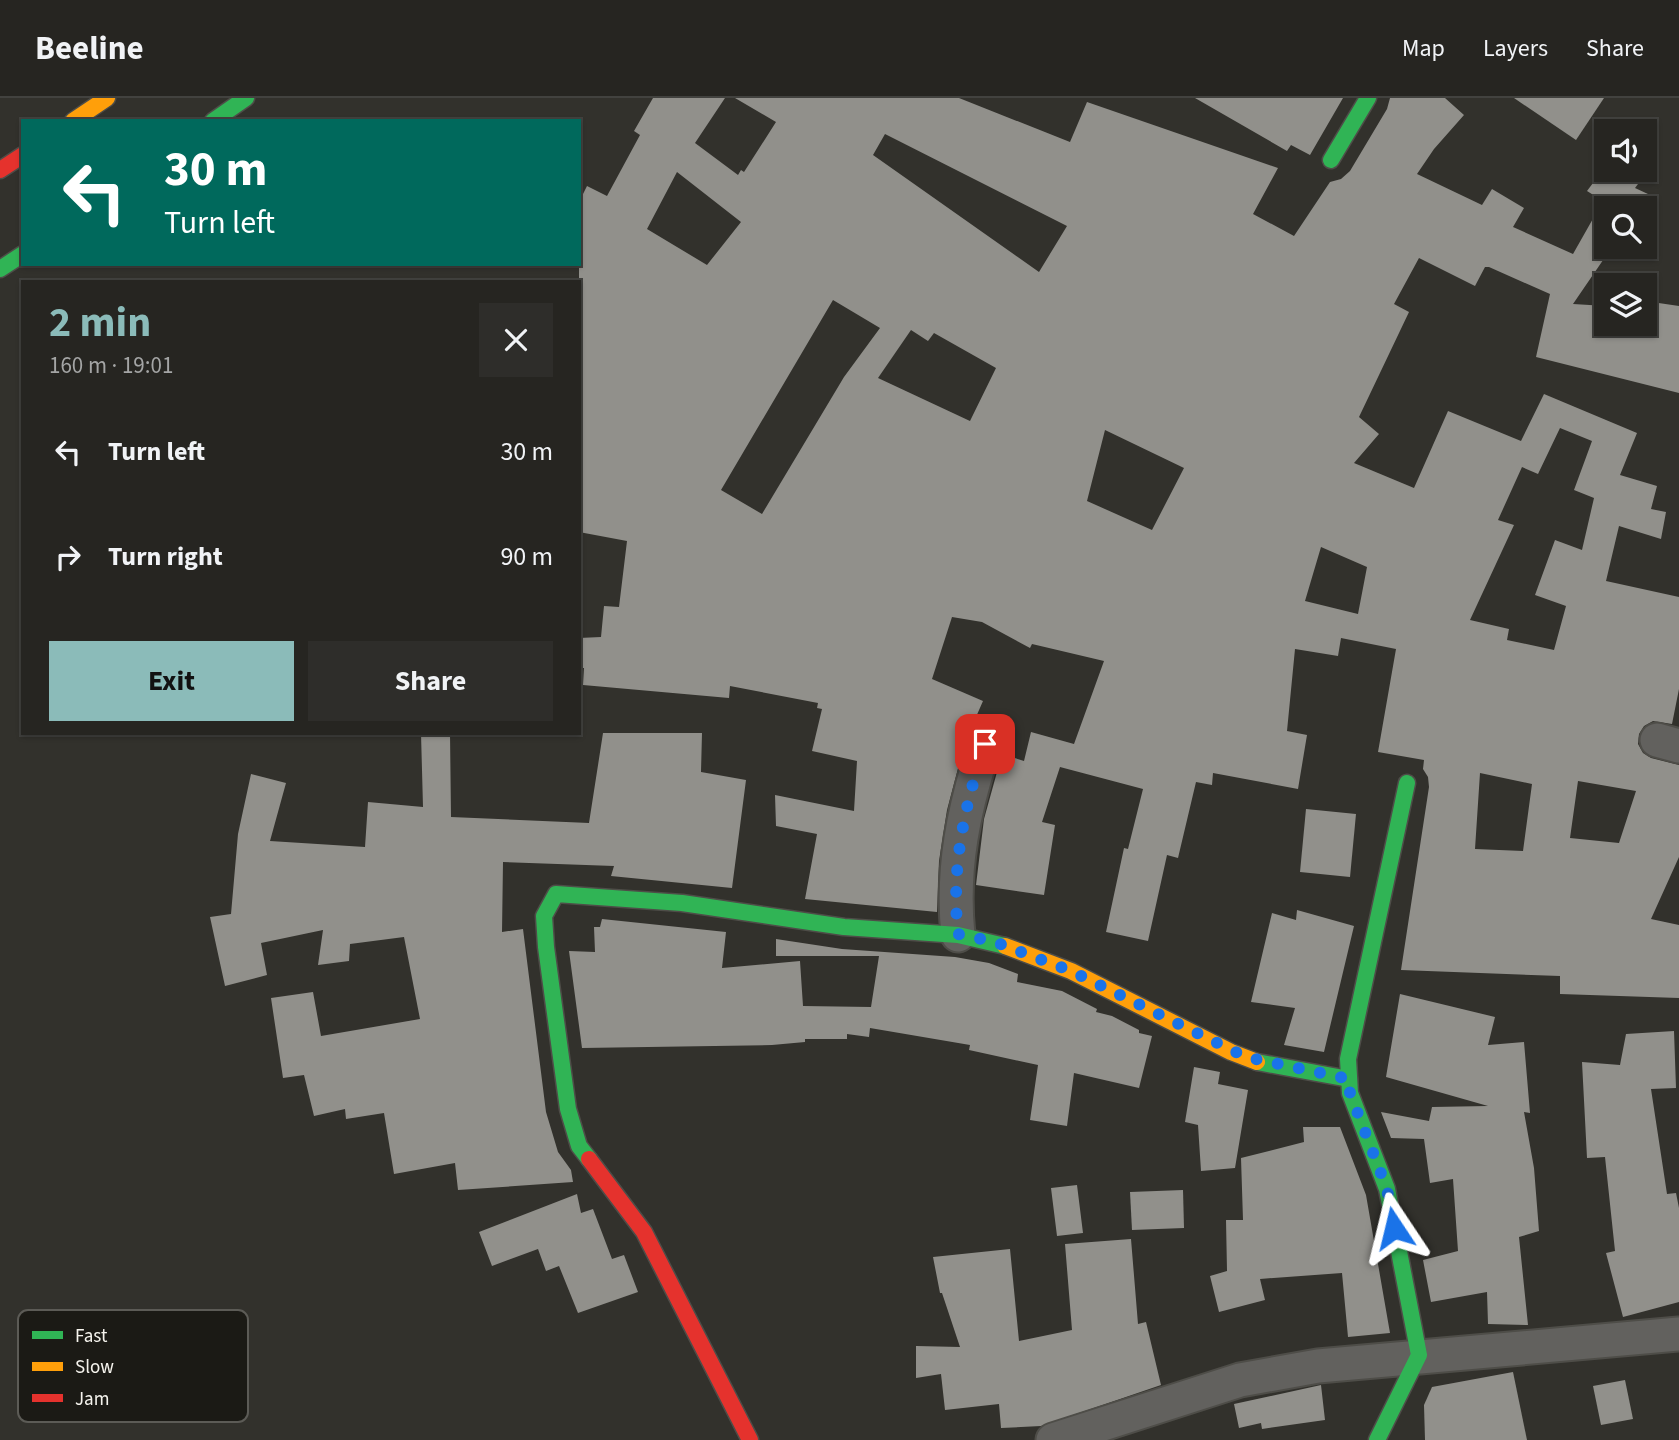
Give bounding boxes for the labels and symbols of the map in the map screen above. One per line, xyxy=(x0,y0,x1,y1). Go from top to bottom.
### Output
pin xyxy=(955,714,1015,774)
position arrow xyxy=(1357,1191,1431,1265)
legend xyxy=(18,1310,248,1422)
text: Fast xyxy=(75,1323,108,1350)
text: Slow xyxy=(75,1354,114,1381)
text: Jam xyxy=(75,1386,109,1413)

